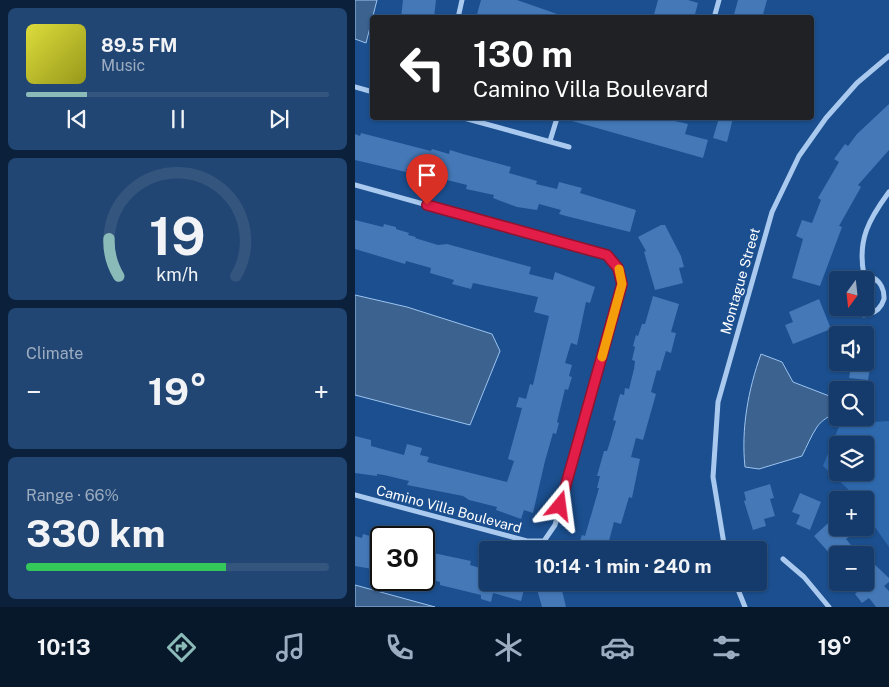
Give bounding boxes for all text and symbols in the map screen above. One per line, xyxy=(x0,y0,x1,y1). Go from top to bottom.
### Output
text: 89.5 FM xyxy=(101,34,178,56)
text: 130 m xyxy=(473,34,573,75)
icon: left xyxy=(390,35,455,100)
text: Music xyxy=(101,56,145,75)
text: Camino Villa Boulevard xyxy=(473,76,708,102)
icon: previous xyxy=(63,105,91,133)
icon: pause xyxy=(164,105,192,133)
icon: next xyxy=(265,105,293,133)
pin xyxy=(406,154,448,205)
icon: arrive xyxy=(413,161,441,189)
text: 19 xyxy=(149,206,206,267)
street label: Montague Street xyxy=(717,226,763,336)
text: km/h xyxy=(156,264,199,285)
north arrow xyxy=(829,271,874,316)
map controls xyxy=(829,271,874,591)
button: sound xyxy=(829,326,874,371)
text: Climate xyxy=(26,344,83,363)
text: 19° xyxy=(148,369,207,414)
text: − xyxy=(26,375,42,408)
text: + xyxy=(313,375,329,408)
button: search xyxy=(829,381,874,426)
button: layers xyxy=(829,436,874,481)
position arrow xyxy=(533,479,585,531)
street label: Camino Villa Boulevard xyxy=(375,482,523,536)
text: Range · 66% xyxy=(26,486,119,505)
button: + xyxy=(829,491,874,536)
text: 330 km xyxy=(26,511,165,556)
speed limit sign: 30 xyxy=(370,526,435,591)
button: − xyxy=(829,546,874,591)
text: 10:14 · 1 min · 240 m xyxy=(535,555,711,577)
icon: directions xyxy=(164,630,199,665)
icon: music xyxy=(273,630,308,665)
icon: phone xyxy=(382,630,417,665)
icon: climate xyxy=(491,630,526,665)
icon: car xyxy=(600,630,635,665)
icon: filters xyxy=(709,630,744,665)
text: 10:13 xyxy=(37,634,91,660)
text: 19° xyxy=(818,634,852,660)

